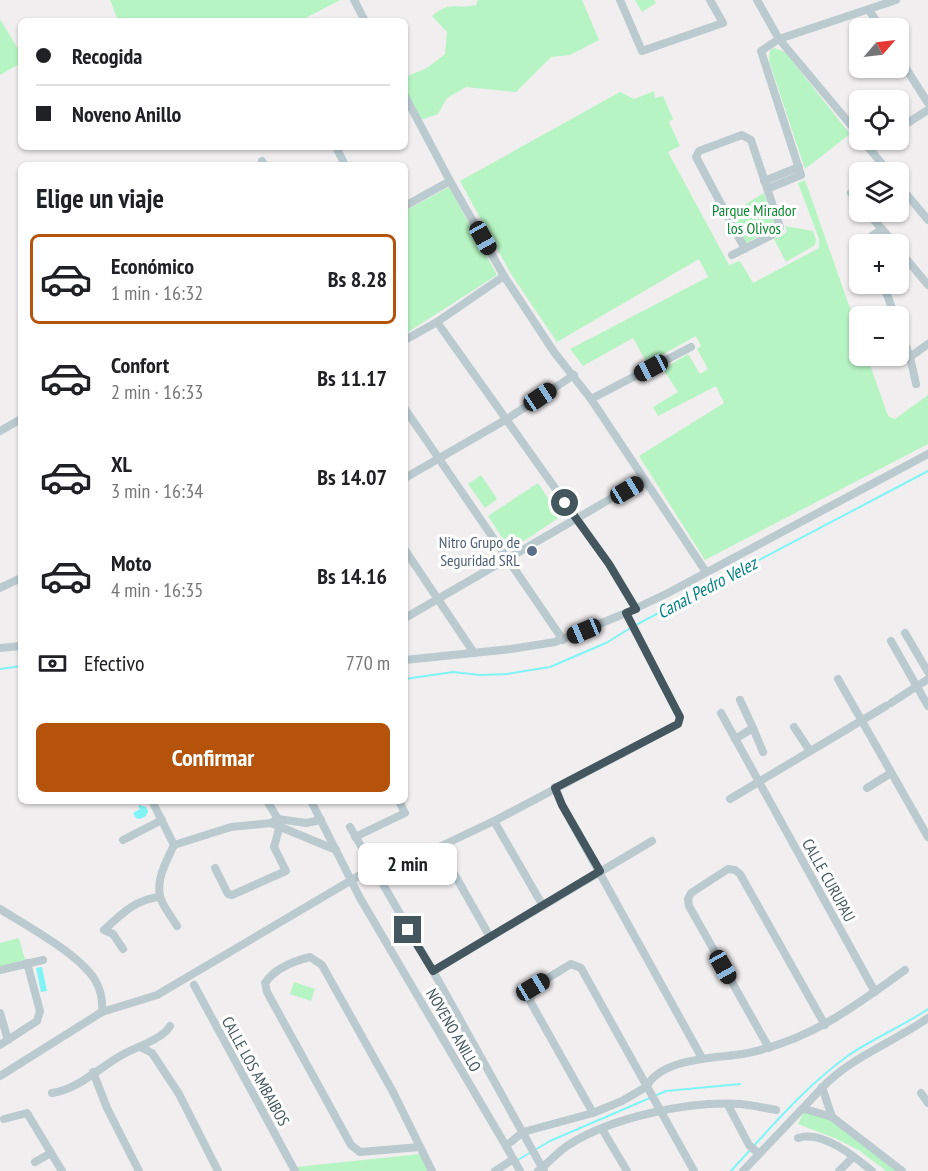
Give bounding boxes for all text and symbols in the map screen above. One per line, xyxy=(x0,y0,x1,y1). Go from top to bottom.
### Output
north arrow xyxy=(849,18,909,78)
map controls xyxy=(849,18,909,366)
text: Recogida xyxy=(72,42,142,70)
button: locate xyxy=(849,90,909,150)
text: Noveno Anillo xyxy=(72,100,181,128)
button: layers xyxy=(849,162,909,222)
text: Elige un viaje xyxy=(36,181,164,215)
park label: Parque Mirador los Olivos xyxy=(712,200,797,238)
car xyxy=(466,218,500,258)
button: + xyxy=(849,234,909,294)
icon: car xyxy=(39,252,93,306)
text: Económico xyxy=(111,252,194,280)
text: Bs 8.28 xyxy=(328,265,387,293)
text: 1 min · 16:32 xyxy=(111,280,203,306)
button: − xyxy=(849,306,909,366)
icon: car xyxy=(39,351,93,405)
text: Confort xyxy=(111,351,169,379)
car xyxy=(631,352,671,384)
text: Bs 11.17 xyxy=(317,364,387,392)
text: 2 min · 16:33 xyxy=(111,379,203,405)
car xyxy=(520,379,560,415)
icon: car xyxy=(39,450,93,504)
text: XL xyxy=(111,450,132,478)
text: Bs 14.07 xyxy=(317,463,387,491)
car xyxy=(607,473,647,507)
text: 3 min · 16:34 xyxy=(111,478,203,504)
route start xyxy=(551,489,578,516)
place label: Nitro Grupo de Seguridad SRL xyxy=(439,532,520,570)
marker: Nitro Grupo de Seguridad SRL xyxy=(525,544,539,558)
icon: car xyxy=(39,549,93,603)
text: Moto xyxy=(111,549,152,577)
water label: Canal Pedro Velez xyxy=(653,550,763,624)
text: Bs 14.16 xyxy=(317,562,387,590)
text: 4 min · 16:35 xyxy=(111,577,203,603)
car xyxy=(564,616,604,646)
icon: cash xyxy=(36,647,69,680)
text: Efectivo xyxy=(84,649,145,677)
text: 770 m xyxy=(346,650,390,676)
button: Confirmar xyxy=(36,723,390,792)
street label: CALLE CURUPAU xyxy=(798,835,860,925)
callout: 2 min xyxy=(358,843,458,885)
text: 2 min xyxy=(387,851,428,877)
route end xyxy=(394,916,421,943)
car xyxy=(706,947,740,987)
car xyxy=(513,970,553,1004)
street label: NOVENO ANILLO xyxy=(422,985,486,1075)
street label: CALLE LOS AMBAIBOS xyxy=(218,1013,294,1129)

